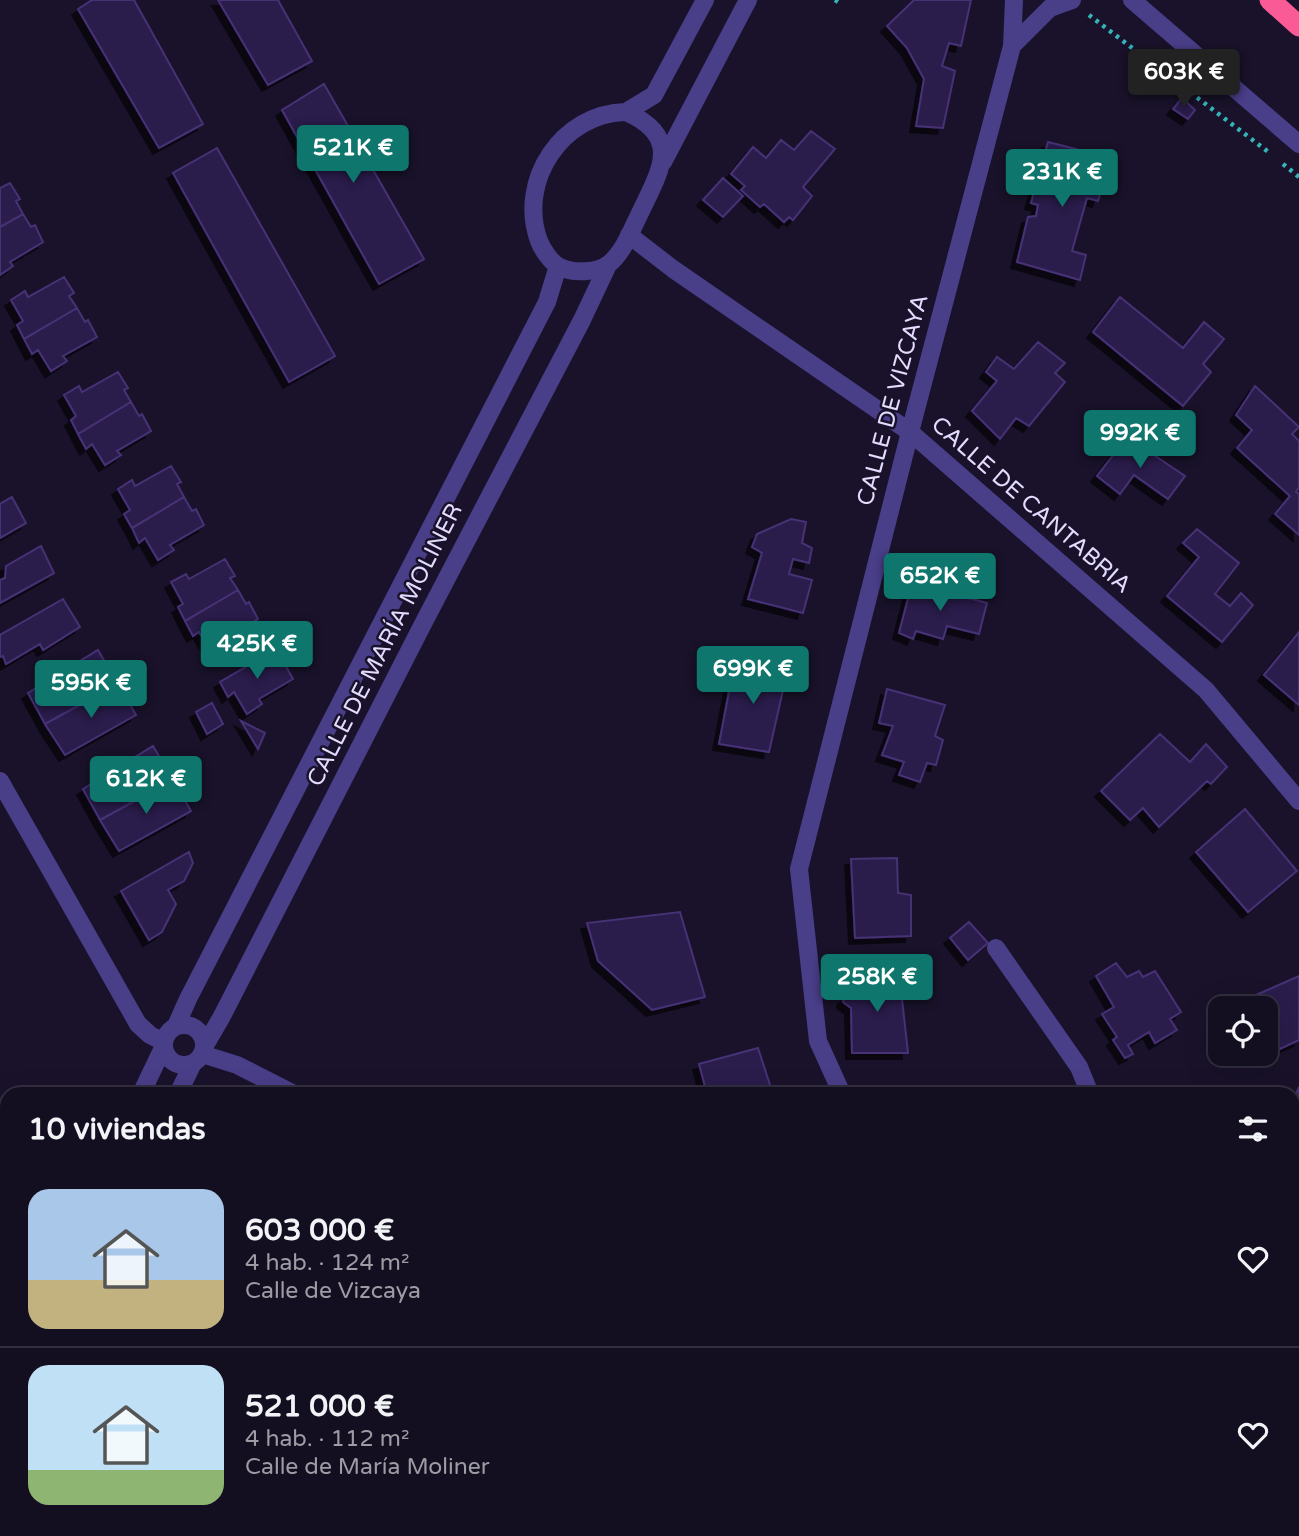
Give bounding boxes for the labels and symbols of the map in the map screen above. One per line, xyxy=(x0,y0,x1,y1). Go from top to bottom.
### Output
pin: 603K € xyxy=(1127,50,1241,109)
pin: 521K € xyxy=(296,125,410,185)
pin: 231K € xyxy=(1005,150,1119,209)
street label: CALLE DE VIZCAYA xyxy=(851,291,935,509)
pin: 992K € xyxy=(1083,410,1197,470)
street label: CALLE DE CANTABRIA xyxy=(925,411,1137,599)
street label: CALLE DE MARÍA MOLINER xyxy=(301,499,469,791)
pin: 652K € xyxy=(883,554,997,613)
pin: 425K € xyxy=(200,622,314,681)
pin: 699K € xyxy=(696,646,810,706)
pin: 595K € xyxy=(34,660,148,720)
pin: 612K € xyxy=(89,756,203,816)
pin: 258K € xyxy=(820,954,934,1014)

